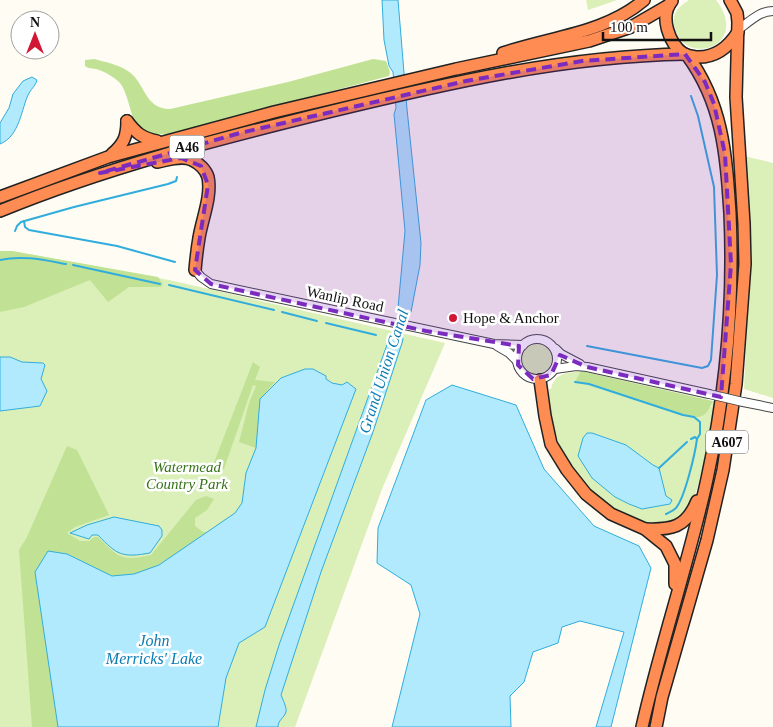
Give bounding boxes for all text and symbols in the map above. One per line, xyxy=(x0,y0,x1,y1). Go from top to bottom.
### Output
north arrow xyxy=(10,10,60,60)
scale bar xyxy=(603,10,710,42)
text: N xyxy=(30,15,40,30)
text: 100 m xyxy=(610,19,648,35)
road number: A46 xyxy=(170,136,204,158)
street label: Wanlip Road xyxy=(305,283,385,315)
water label: Grand Union Canal xyxy=(355,307,412,435)
place label: Hope & Anchor xyxy=(463,310,559,326)
marker: Hope & Anchor xyxy=(447,312,459,324)
road number: A607 xyxy=(706,431,748,454)
park label: Watermead Country Park xyxy=(146,459,228,492)
water label: John Merricks' Lake xyxy=(105,632,202,667)

